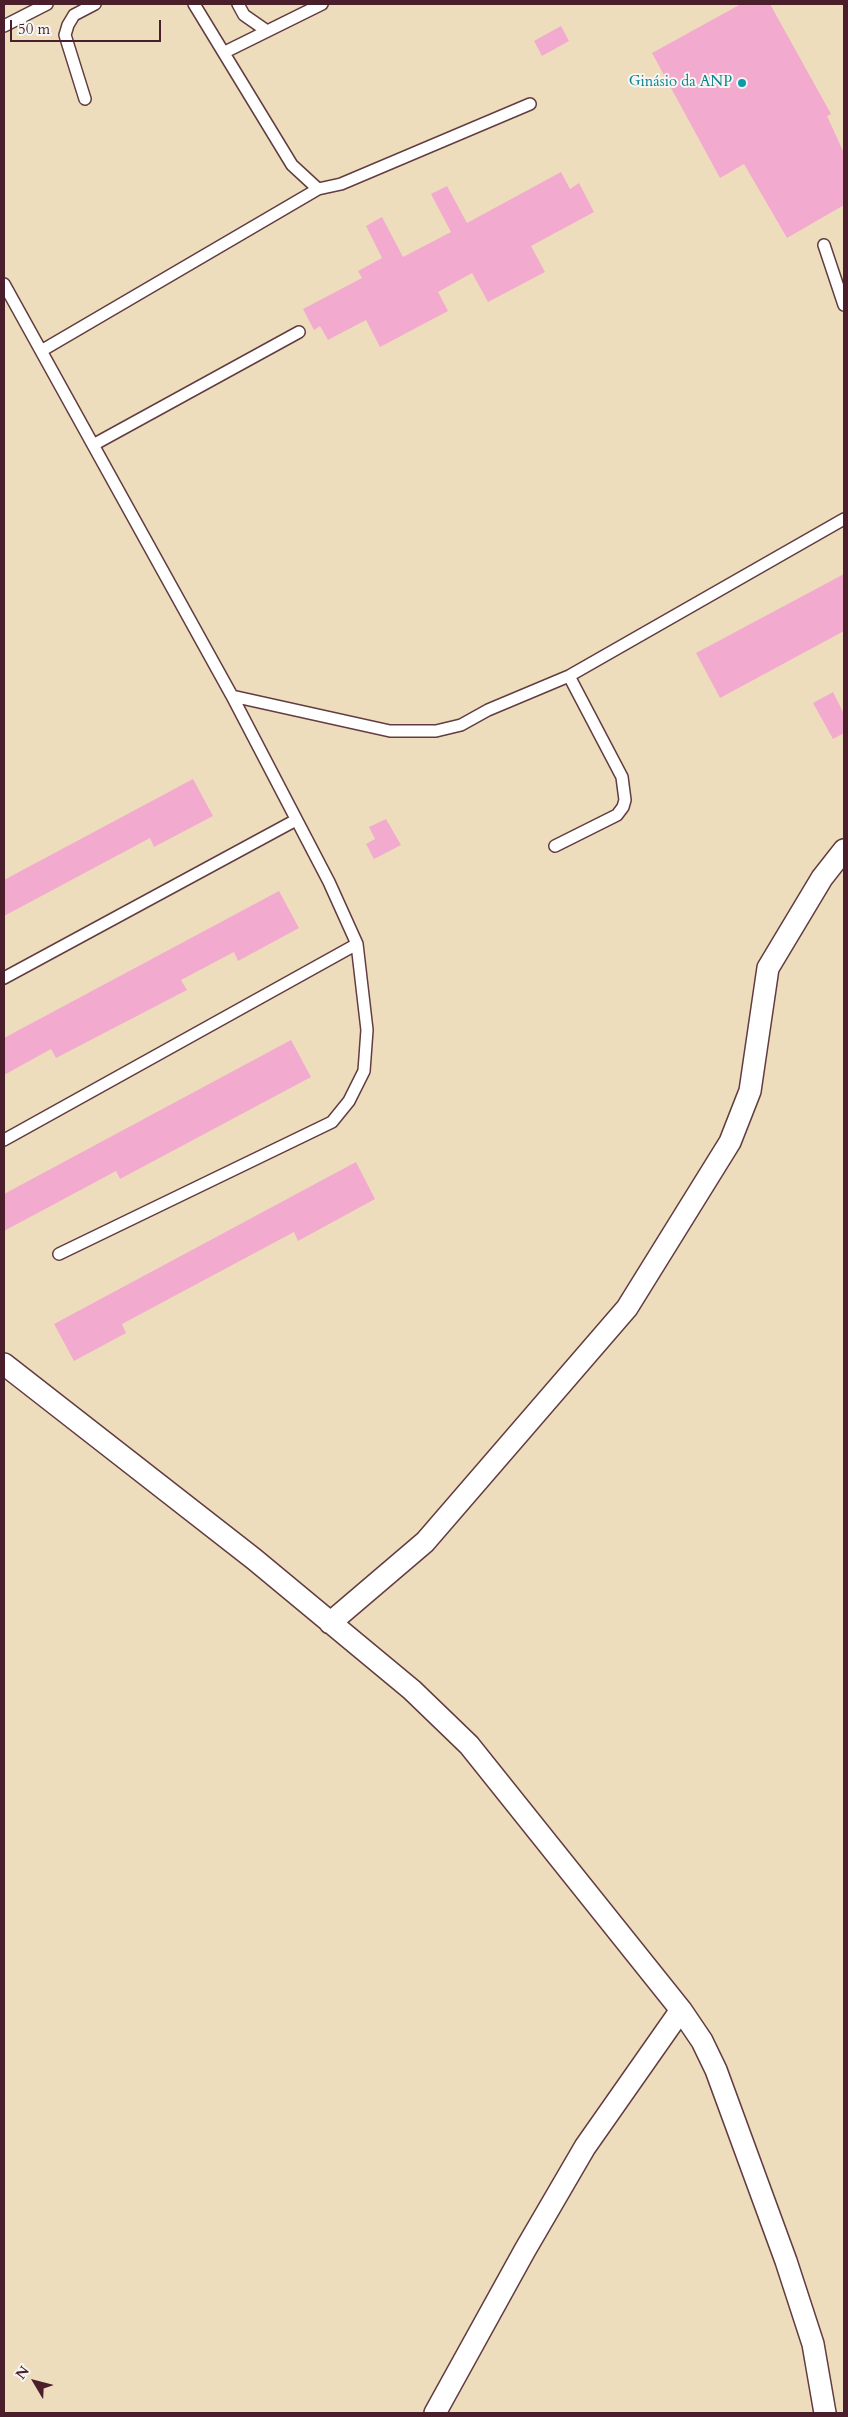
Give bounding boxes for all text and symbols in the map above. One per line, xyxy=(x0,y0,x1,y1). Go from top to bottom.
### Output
scale bar xyxy=(12,10,164,42)
text: 50 m xyxy=(18,19,50,39)
place label: Ginásio da ANP xyxy=(629,74,732,92)
marker: Ginásio da ANP xyxy=(736,77,748,89)
north arrow xyxy=(10,2357,60,2407)
text: N xyxy=(11,2362,34,2383)

